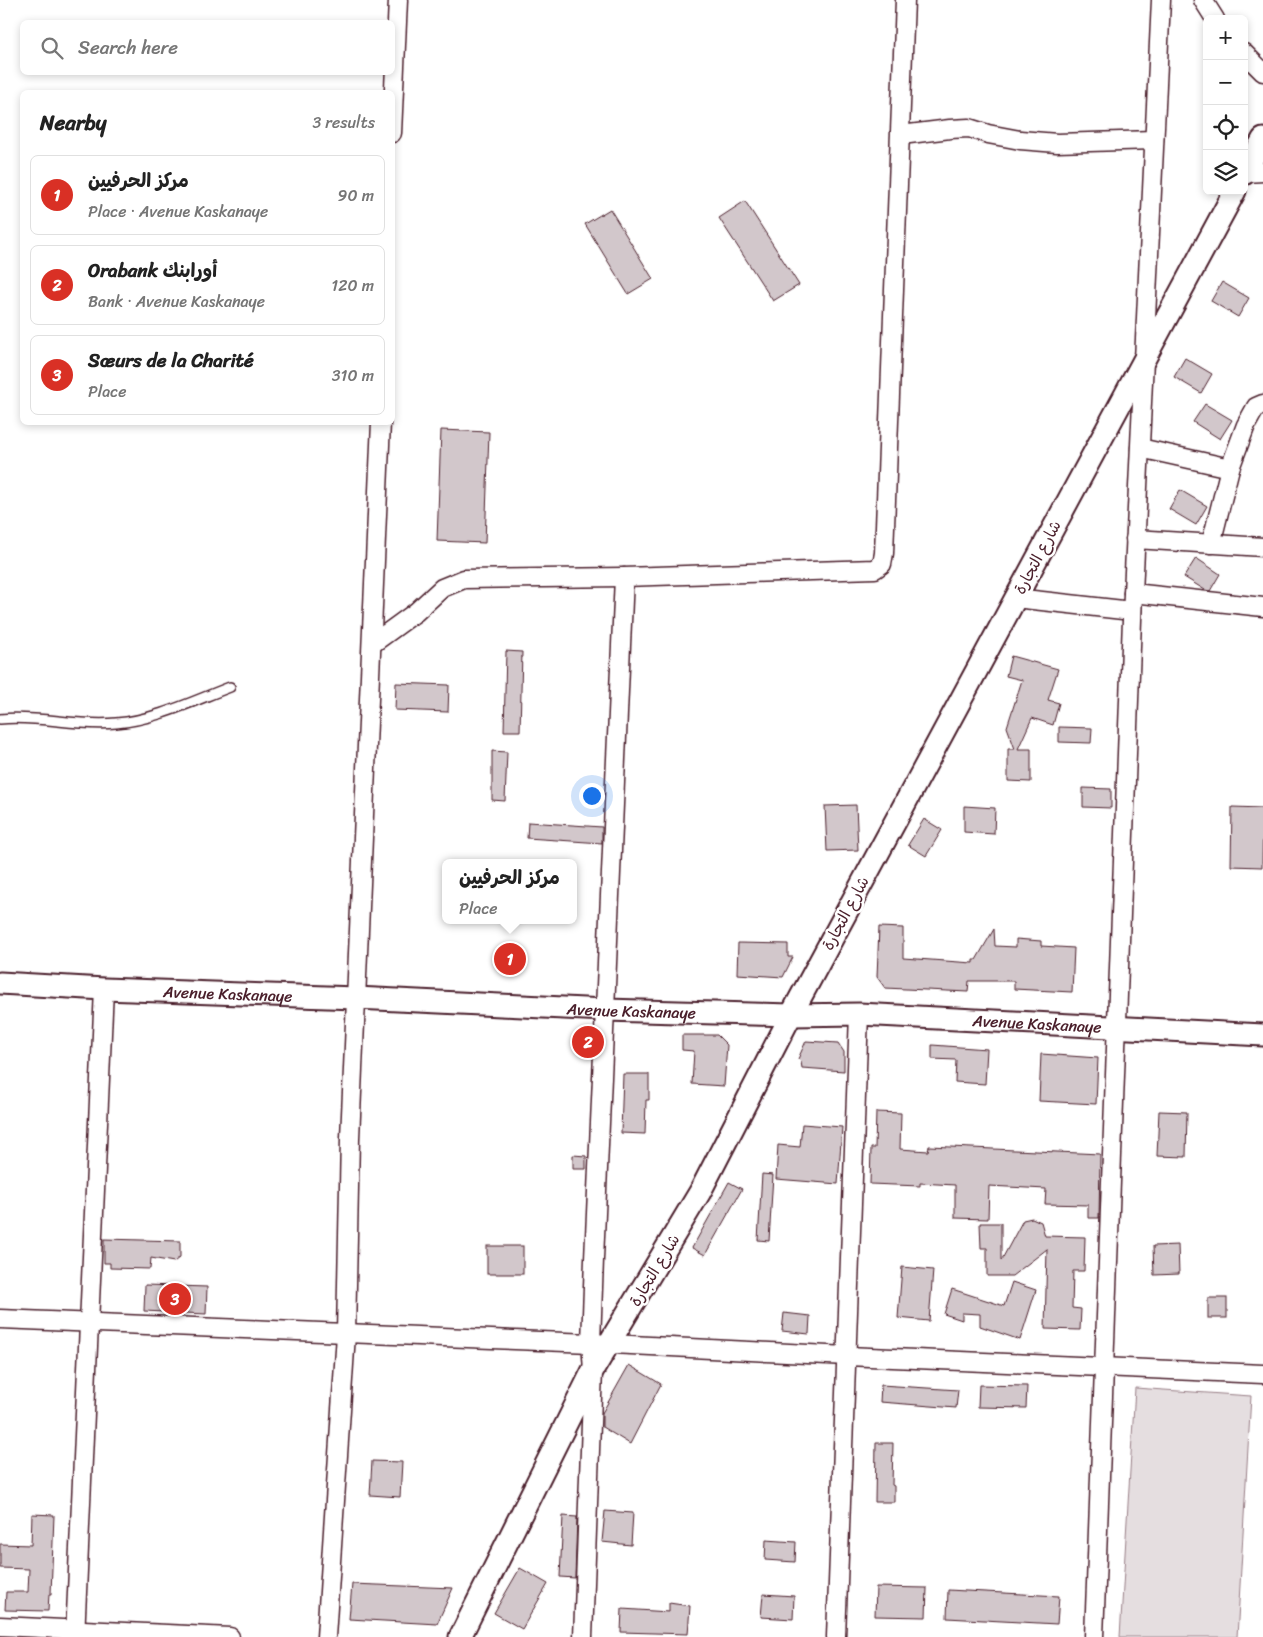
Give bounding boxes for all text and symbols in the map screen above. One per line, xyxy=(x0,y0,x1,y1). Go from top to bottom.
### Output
map controls xyxy=(1203,15,1248,195)
button: + xyxy=(1203,15,1248,60)
search box xyxy=(20,20,395,75)
text: Search here xyxy=(78,31,178,64)
icon: search xyxy=(38,34,66,62)
button: − xyxy=(1203,60,1248,105)
text: Nearby xyxy=(40,104,106,142)
button: locate xyxy=(1203,105,1248,150)
text: 3 results xyxy=(312,108,375,137)
button: layers xyxy=(1203,150,1248,195)
text: مركز الحرفيين xyxy=(88,164,189,197)
text: 1 xyxy=(54,181,60,210)
text: 90 m xyxy=(338,181,374,210)
text: Place · Avenue Kaskanaye xyxy=(88,197,268,226)
text: Orabank أورابنك xyxy=(88,254,217,287)
text: 2 xyxy=(52,271,62,300)
text: 120 m xyxy=(331,271,374,300)
text: Bank · Avenue Kaskanaye xyxy=(88,287,265,316)
text: Sœurs de la Charité xyxy=(88,344,254,377)
text: 3 xyxy=(53,361,61,390)
text: 310 m xyxy=(332,361,374,390)
text: Place xyxy=(88,377,127,406)
street label: شارع التجارة xyxy=(1006,515,1069,600)
your location xyxy=(579,783,605,809)
popup xyxy=(442,859,577,924)
text: مركز الحرفيين xyxy=(459,861,560,894)
street label: شارع التجارة xyxy=(814,871,877,956)
text: Place xyxy=(459,894,498,923)
pin: 1 xyxy=(494,940,526,978)
street label: Avenue Kaskanaye xyxy=(162,977,293,1011)
street label: Avenue Kaskanaye xyxy=(565,994,696,1027)
street label: Avenue Kaskanaye xyxy=(971,1006,1102,1042)
pin: 2 xyxy=(572,1023,604,1061)
street label: شارع التجارة xyxy=(621,1228,688,1312)
pin: 3 xyxy=(159,1280,191,1318)

